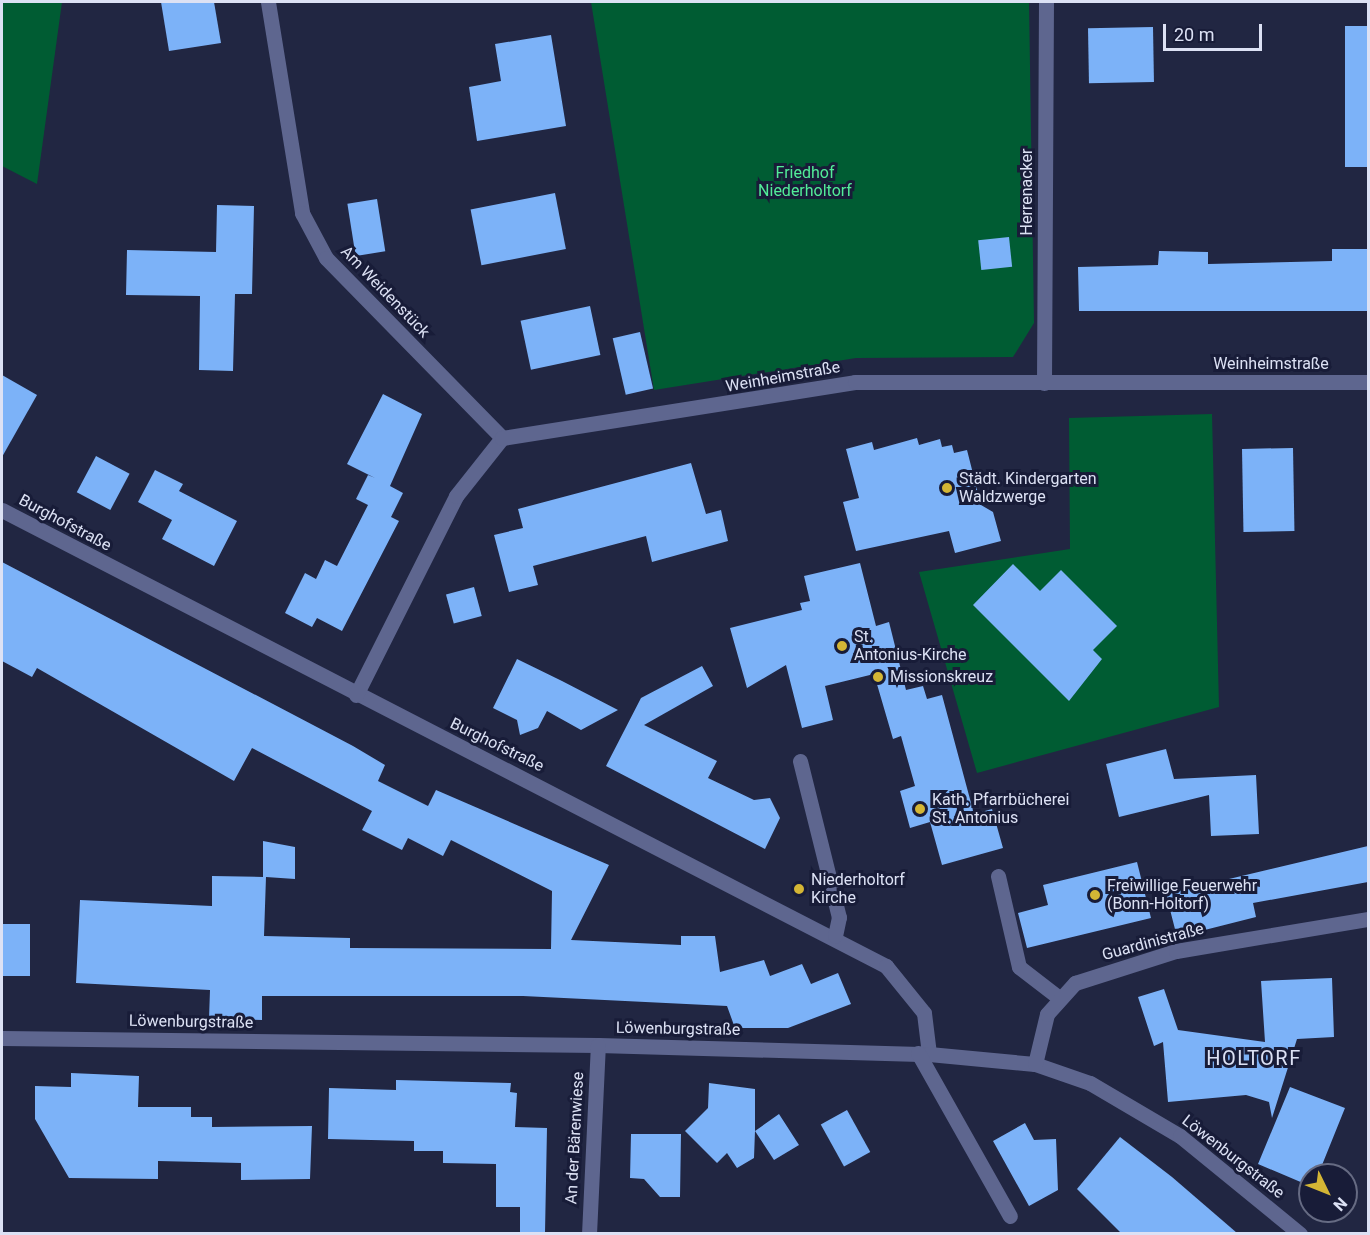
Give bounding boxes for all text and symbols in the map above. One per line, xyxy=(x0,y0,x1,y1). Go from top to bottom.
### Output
scale bar xyxy=(1166,12,1265,50)
text: 20 m xyxy=(1174,24,1214,45)
street label: Herrenacker xyxy=(1017,149,1037,235)
park label: Friedhof Niederholtorf xyxy=(758,163,852,201)
street label: Am Weidenstück xyxy=(336,242,434,342)
street label: Weinheimstraße xyxy=(1213,354,1329,374)
street label: Weinheimstraße xyxy=(724,358,842,396)
place label: Städt. Kindergarten Waldzwerge xyxy=(959,469,1096,507)
marker: Städt. Kindergarten Waldzwerge xyxy=(940,481,954,495)
street label: Burghofstraße xyxy=(16,491,114,555)
place label: St. Antonius-Kirche xyxy=(854,627,967,665)
marker: St. Antonius-Kirche xyxy=(835,639,849,653)
place label: Missionskreuz xyxy=(890,667,993,687)
marker: Missionskreuz xyxy=(871,670,885,684)
street label: Burghofstraße xyxy=(447,714,547,776)
place label: Kath. Pfarrbücherei St. Antonius xyxy=(932,790,1069,828)
marker: Kath. Pfarrbücherei St. Antonius xyxy=(913,802,927,816)
place label: Niederholtorf Kirche xyxy=(811,870,905,908)
place label: Freiwillige Feuerwehr (Bonn-Holtorf) xyxy=(1107,876,1257,914)
marker: Niederholtorf Kirche xyxy=(792,882,806,896)
marker: Freiwillige Feuerwehr (Bonn-Holtorf) xyxy=(1088,888,1102,902)
street label: Guardinistraße xyxy=(1100,919,1206,965)
street label: Löwenburgstraße xyxy=(129,1011,253,1033)
street label: Löwenburgstraße xyxy=(616,1018,740,1040)
district label: HOLTORF xyxy=(1206,1046,1302,1070)
street label: An der Bärenwiese xyxy=(562,1071,588,1205)
street label: Löwenburgstraße xyxy=(1178,1111,1288,1203)
north arrow xyxy=(1298,1163,1358,1223)
text: N xyxy=(1329,1194,1351,1215)

